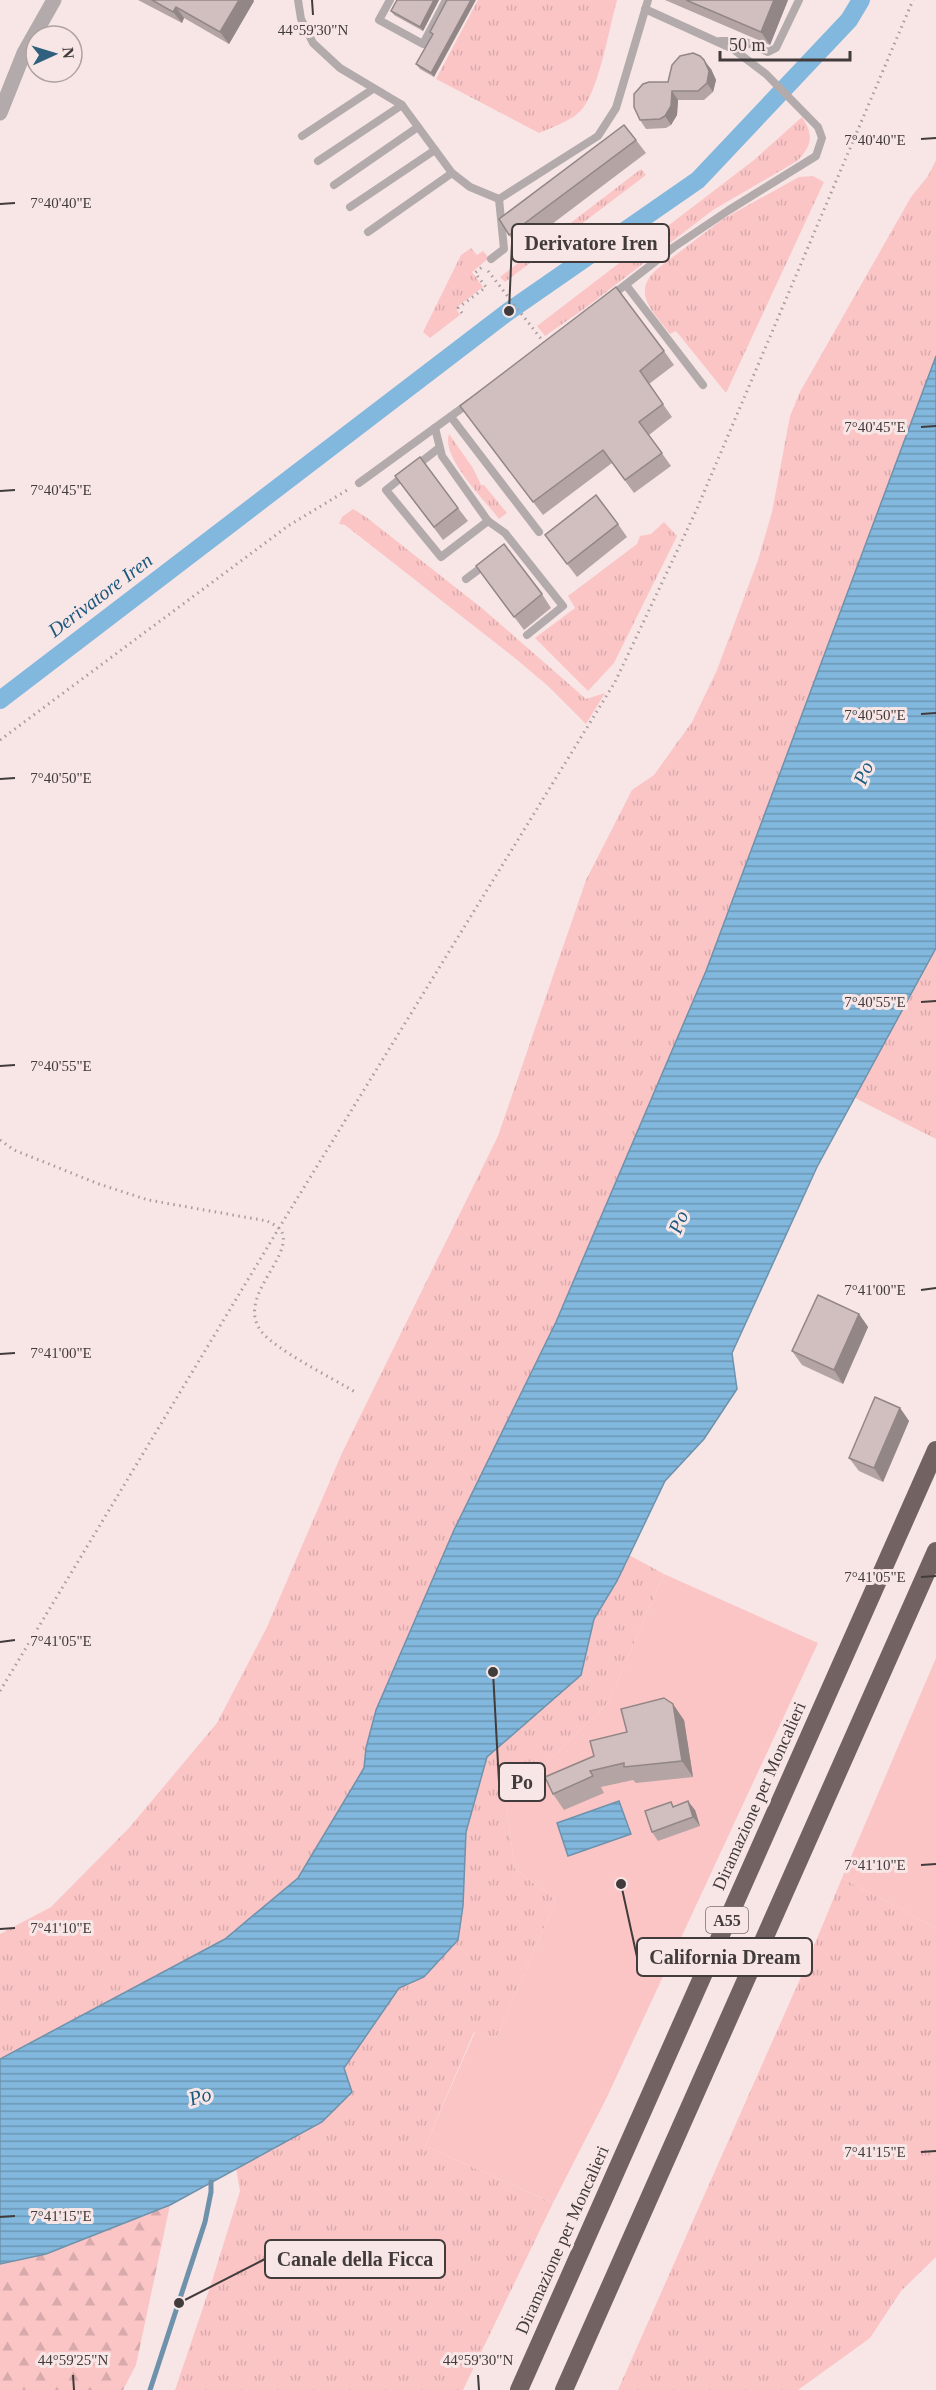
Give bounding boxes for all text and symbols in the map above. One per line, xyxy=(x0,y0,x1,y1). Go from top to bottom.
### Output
text: 44°59'30"N xyxy=(278,22,348,38)
north arrow xyxy=(24,24,84,84)
scale bar xyxy=(720,24,850,62)
text: 50 m xyxy=(729,35,766,55)
text: N xyxy=(60,47,77,60)
text: 7°40'40"E xyxy=(844,132,906,148)
text: 7°40'40"E xyxy=(30,195,92,211)
callout: Derivatore Iren xyxy=(512,224,669,262)
text: Derivatore Iren xyxy=(524,232,658,254)
text: 7°40'45"E xyxy=(844,419,906,435)
text: 7°40'45"E xyxy=(30,482,92,498)
water label: Derivatore Iren xyxy=(43,549,156,642)
text: 7°40'50"E xyxy=(844,707,906,723)
water label: Po xyxy=(848,759,877,788)
text: 7°40'50"E xyxy=(30,770,92,786)
text: 7°40'55"E xyxy=(844,994,906,1010)
text: 7°40'55"E xyxy=(30,1058,92,1074)
water label: Po xyxy=(663,1208,692,1237)
text: 7°41'00"E xyxy=(844,1282,906,1298)
text: 7°41'00"E xyxy=(30,1345,92,1361)
text: 7°41'05"E xyxy=(844,1569,906,1585)
text: 7°41'05"E xyxy=(30,1633,92,1649)
street label: Diramazione per Moncalieri xyxy=(708,1699,810,1893)
callout: Po xyxy=(499,1763,545,1801)
text: Po xyxy=(511,1771,533,1793)
text: 7°41'10"E xyxy=(844,1857,906,1873)
road number: A55 xyxy=(706,1907,748,1933)
text: 7°41'10"E xyxy=(30,1920,92,1936)
callout: California Dream xyxy=(637,1938,812,1976)
text: California Dream xyxy=(649,1946,801,1968)
water label: Po xyxy=(185,2082,214,2110)
street label: Diramazione per Moncalieri xyxy=(511,2143,613,2337)
text: 7°41'15"E xyxy=(844,2144,906,2160)
text: 7°41'15"E xyxy=(30,2208,92,2224)
callout: Canale della Ficca xyxy=(265,2240,445,2278)
text: Canale della Ficca xyxy=(277,2248,433,2270)
text: 44°59'25"N xyxy=(38,2352,108,2368)
text: 44°59'30"N xyxy=(443,2352,513,2368)

